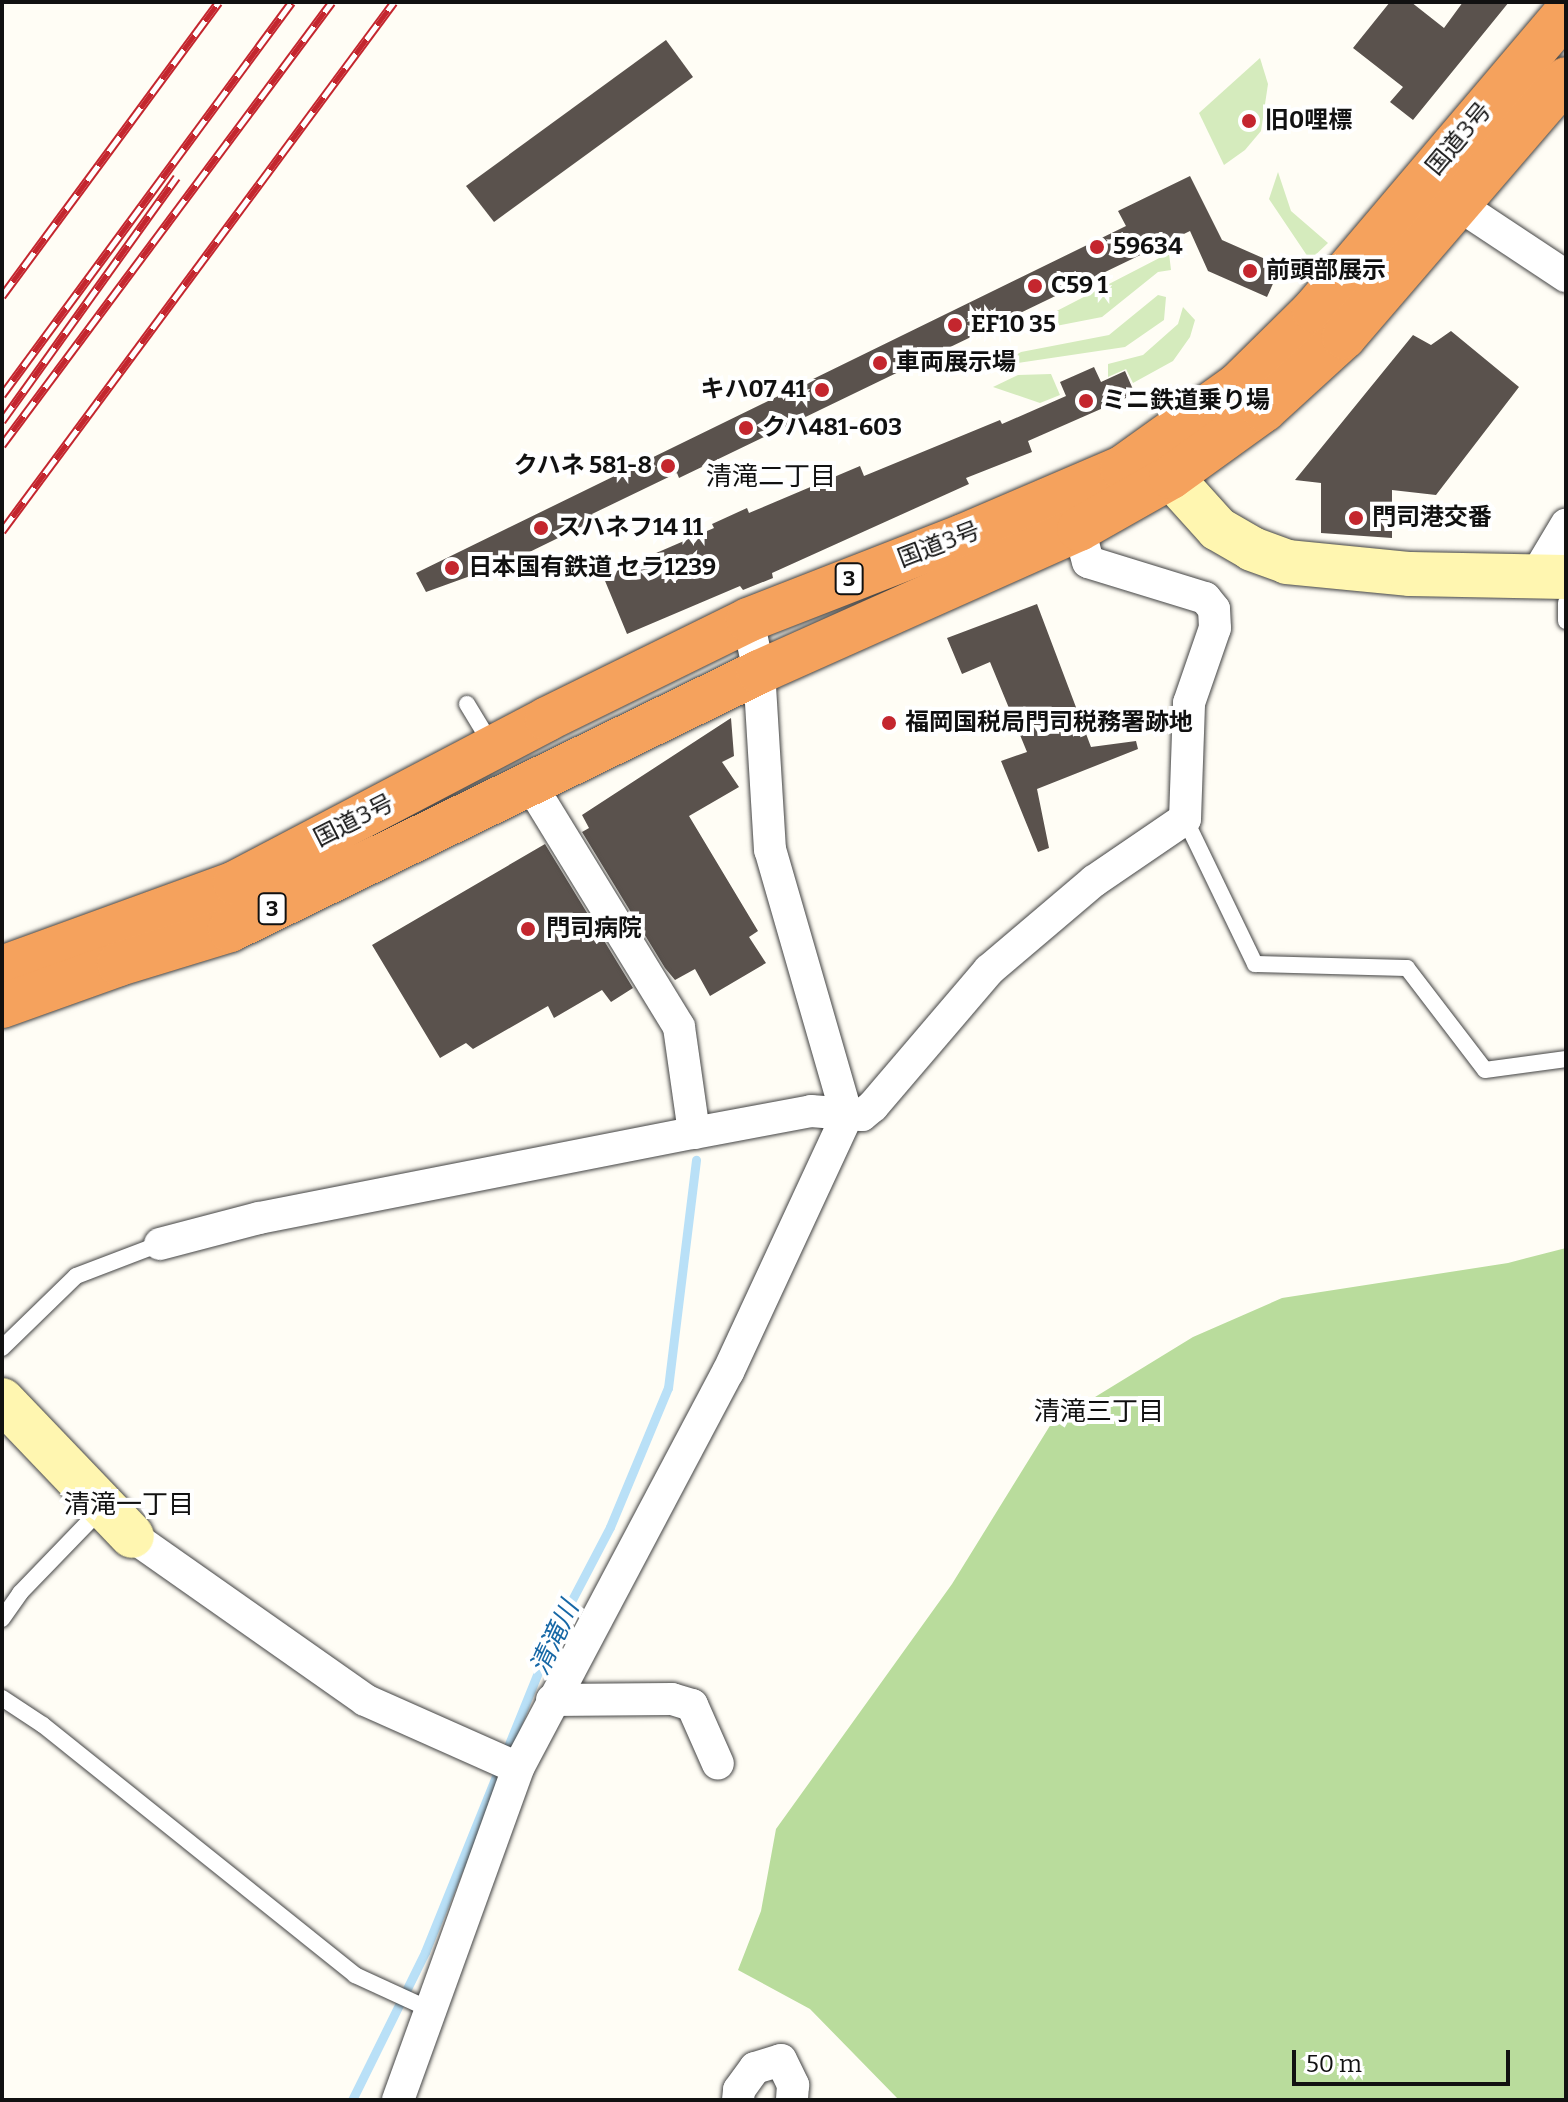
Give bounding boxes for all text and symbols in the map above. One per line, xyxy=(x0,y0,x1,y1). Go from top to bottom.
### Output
street label: 国道3号 xyxy=(1420,97,1498,181)
place label: 旧0哩標 xyxy=(1265,107,1352,135)
marker: 旧0哩標 xyxy=(1240,112,1258,130)
place label: 59634 xyxy=(1113,233,1183,261)
marker: 59634 xyxy=(1088,238,1106,256)
place label: 前頭部展示 xyxy=(1266,257,1386,285)
marker: 前頭部展示 xyxy=(1241,262,1259,280)
place label: C59 1 xyxy=(1051,272,1108,300)
marker: C59 1 xyxy=(1026,277,1044,295)
place label: EF10 35 xyxy=(971,311,1056,339)
marker: EF10 35 xyxy=(946,316,964,334)
place label: 車両展示場 xyxy=(896,349,1016,377)
marker: 車両展示場 xyxy=(871,354,889,372)
place label: キハ07 41 xyxy=(701,376,806,404)
marker: キハ07 41 xyxy=(813,381,831,399)
place label: ミニ鉄道乗り場 xyxy=(1102,387,1270,415)
marker: ミニ鉄道乗り場 xyxy=(1077,392,1095,410)
place label: クハ481-603 xyxy=(762,414,903,442)
marker: クハ481-603 xyxy=(737,419,755,437)
place label: クハネ 581-8 xyxy=(513,452,652,480)
marker: クハネ 581-8 xyxy=(659,457,677,475)
district label: 清滝二丁目 xyxy=(706,461,836,493)
place label: 門司港交番 xyxy=(1372,504,1492,532)
marker: 門司港交番 xyxy=(1347,509,1365,527)
place label: スハネフ14 11 xyxy=(557,514,703,542)
street label: 国道3号 xyxy=(894,516,984,574)
marker: スハネフ14 11 xyxy=(532,519,550,537)
place label: 日本国有鉄道 セラ1239 xyxy=(468,554,716,582)
marker: 日本国有鉄道 セラ1239 xyxy=(443,559,461,577)
road number: 3 xyxy=(833,561,865,597)
place label: 福岡国税局門司税務署跡地 xyxy=(905,709,1193,737)
marker: 福岡国税局門司税務署跡地 xyxy=(880,714,898,732)
street label: 国道3号 xyxy=(309,789,399,853)
road number: 3 xyxy=(256,891,288,927)
place label: 門司病院 xyxy=(546,915,642,943)
marker: 門司病院 xyxy=(517,918,539,940)
district label: 清滝三丁目 xyxy=(1034,1396,1164,1428)
district label: 清滝一丁目 xyxy=(64,1489,194,1521)
water label: 清滝川 xyxy=(524,1596,586,1680)
scale bar xyxy=(1296,2034,1514,2084)
text: 50 m xyxy=(1306,2050,1362,2078)

